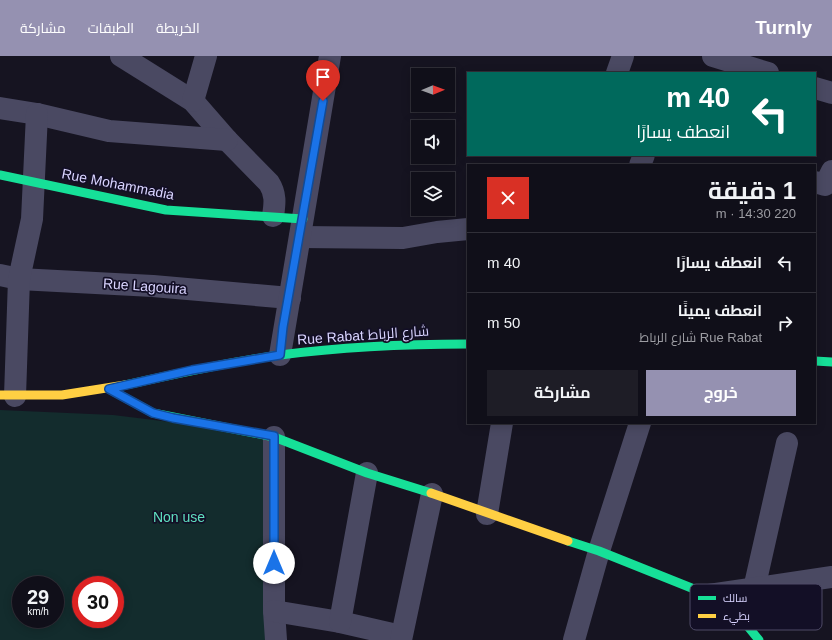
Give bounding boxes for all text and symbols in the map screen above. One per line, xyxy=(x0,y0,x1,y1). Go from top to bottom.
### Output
text: Turnly xyxy=(755,17,812,38)
text: مشاركة xyxy=(20,20,66,36)
text: الطبقات xyxy=(88,20,134,36)
text: الخريطة xyxy=(156,20,200,36)
pin xyxy=(306,60,340,101)
icon: arrive xyxy=(312,66,334,88)
north arrow xyxy=(411,68,455,112)
map controls xyxy=(411,68,455,216)
text: 40 m xyxy=(666,82,730,113)
icon: left xyxy=(744,88,796,140)
button: sound xyxy=(411,120,455,164)
text: انعطف يسارًا xyxy=(636,122,730,142)
street label: Rue Mohammadia xyxy=(60,165,176,203)
button: layers xyxy=(411,172,455,216)
button: close xyxy=(487,177,529,219)
text: 1 دقيقة xyxy=(708,177,796,204)
text: 220 m · 14:30 xyxy=(716,206,796,221)
icon: left xyxy=(774,252,796,274)
text: 40 m xyxy=(487,254,520,271)
text: انعطف يسارًا xyxy=(676,254,762,271)
street label: Rue Lagouira xyxy=(103,275,188,297)
text: انعطف يمينًا xyxy=(678,302,762,319)
icon: right xyxy=(774,312,796,334)
text: 50 m xyxy=(487,314,520,331)
street label: Rue Rabat شارع الرباط xyxy=(296,322,430,349)
text: Rue Rabat شارع الرباط xyxy=(639,330,762,345)
button: مشاركة xyxy=(487,370,638,416)
button: خروج xyxy=(646,370,796,416)
park label: Non use xyxy=(153,509,205,525)
position arrow xyxy=(253,542,295,584)
speed limit sign: 30 xyxy=(72,576,124,628)
legend xyxy=(690,584,822,630)
text: 29 xyxy=(27,586,49,608)
text: سالك xyxy=(723,592,747,604)
text: km/h xyxy=(27,606,49,617)
text: بطيء xyxy=(723,610,750,625)

